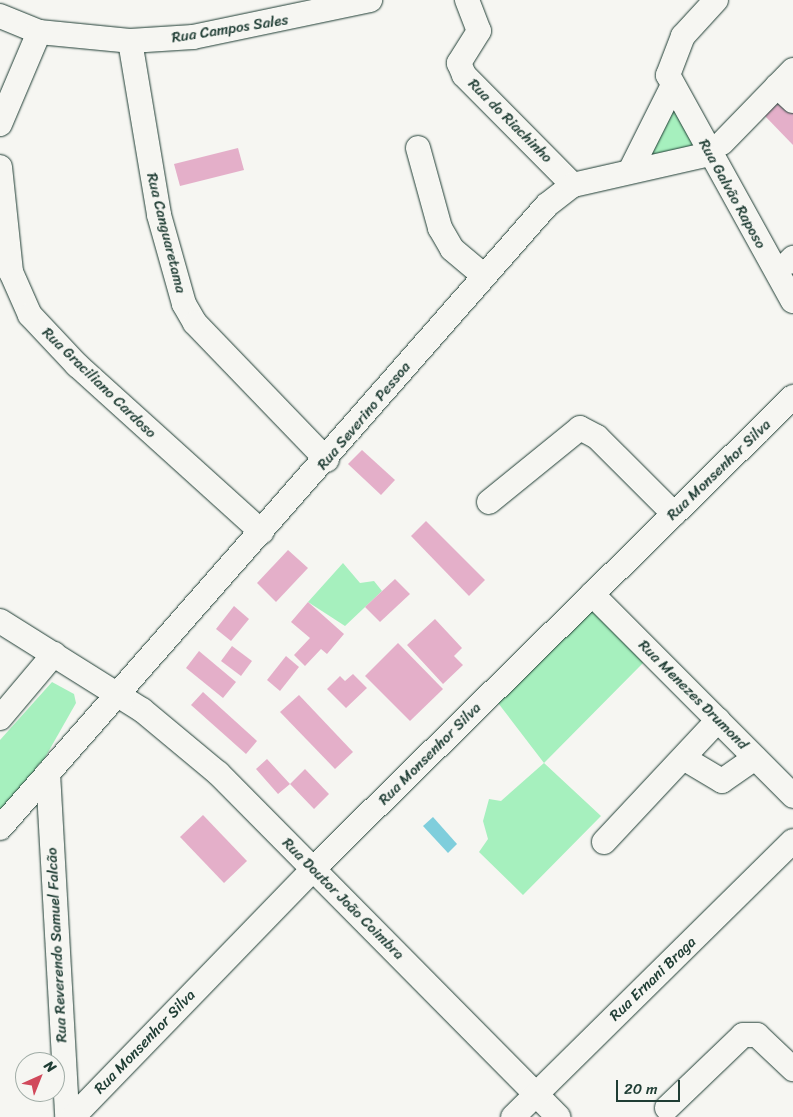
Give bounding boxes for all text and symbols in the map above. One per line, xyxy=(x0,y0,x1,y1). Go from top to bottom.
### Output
street label: Rua Campos Sales xyxy=(170,11,290,47)
street label: Rua do Riachinho xyxy=(464,75,556,167)
street label: Rua Galvão Raposo xyxy=(694,136,770,252)
street label: Rua Canguaretama xyxy=(142,171,190,295)
street label: Rua Graciliano Cardoso xyxy=(38,324,160,442)
street label: Rua Severino Pessoa xyxy=(313,358,415,474)
street label: Rua Monsenhor Silva xyxy=(663,416,775,524)
street label: Rua Menezes Drumond xyxy=(635,637,751,753)
street label: Rua Monsenhor Silva xyxy=(375,699,485,809)
street label: Rua Doutor João Coimbra xyxy=(278,834,408,964)
street label: Rua Reverendo Samuel Falcão xyxy=(43,847,71,1043)
street label: Rua Ernani Braga xyxy=(606,933,700,1025)
street label: Rua Monsenhor Silva xyxy=(91,986,199,1098)
north arrow xyxy=(15,1052,65,1102)
text: N xyxy=(38,1054,62,1079)
scale bar xyxy=(618,1070,682,1102)
text: 20 m xyxy=(624,1076,658,1102)

